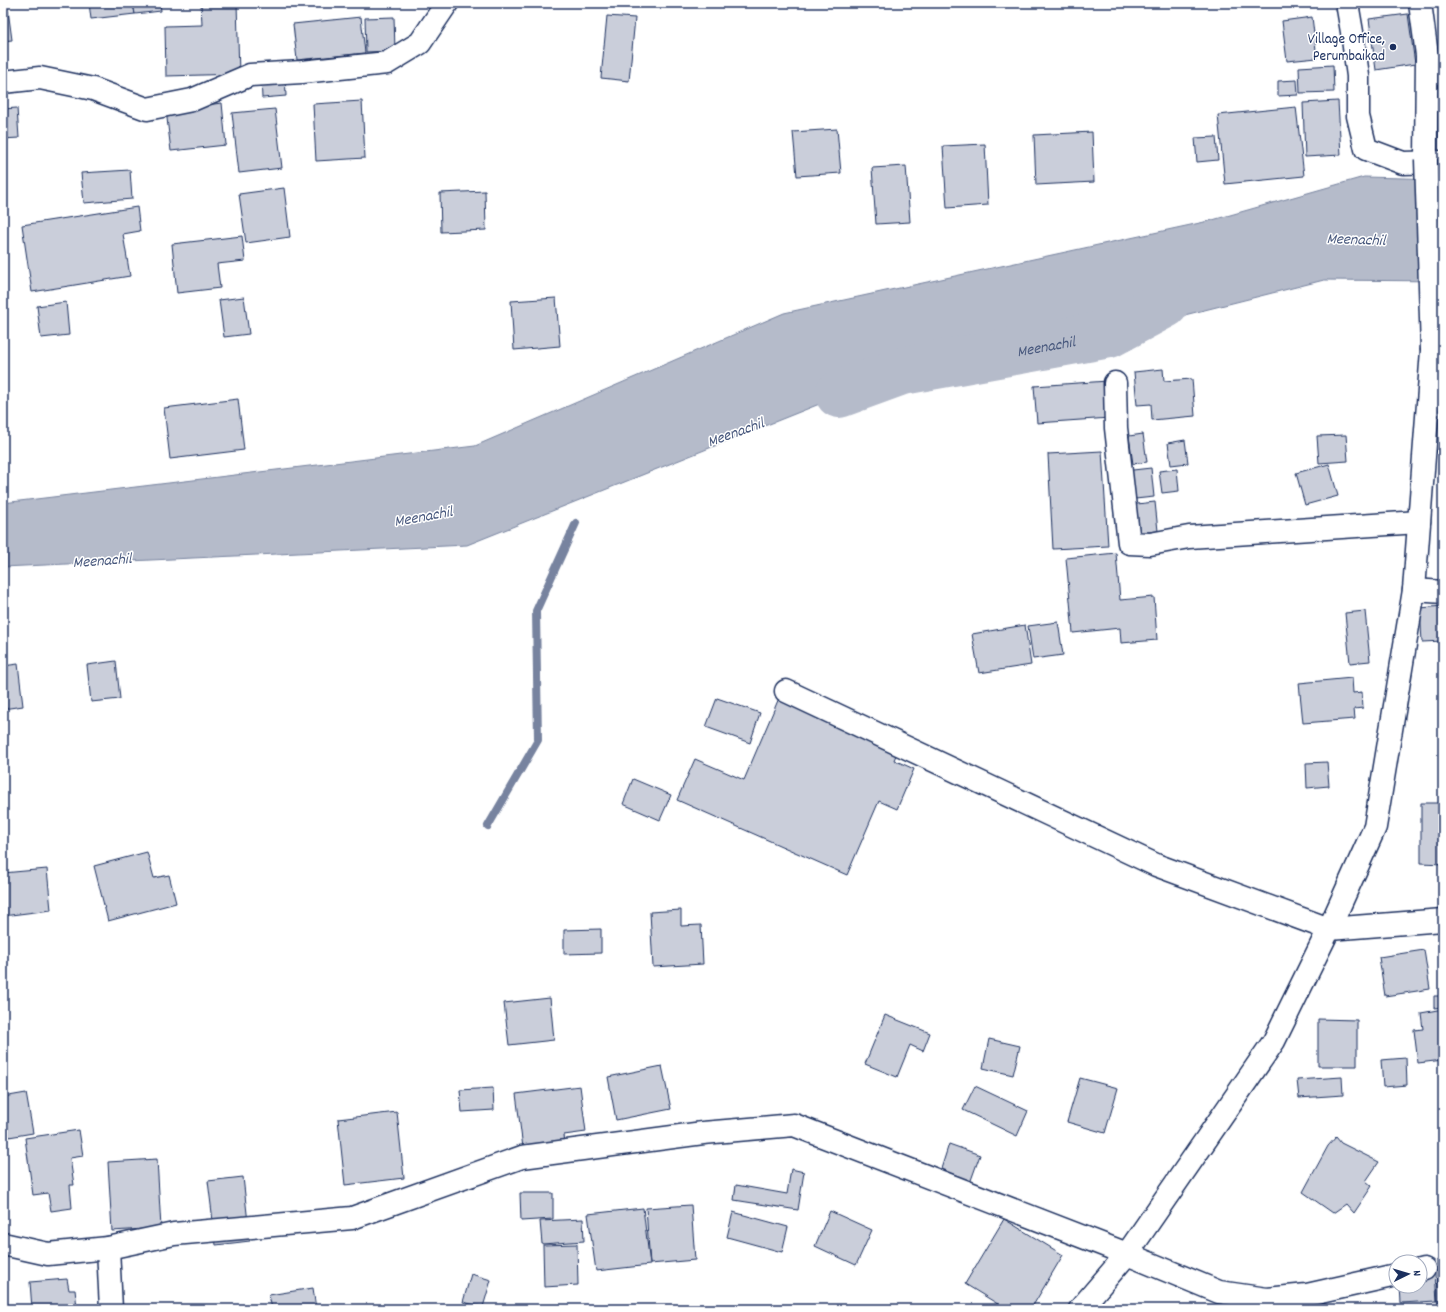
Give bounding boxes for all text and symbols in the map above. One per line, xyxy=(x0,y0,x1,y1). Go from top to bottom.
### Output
place label: Village Office, Perumbaikad xyxy=(1308,29,1385,68)
marker: Village Office, Perumbaikad xyxy=(1388,42,1398,52)
water label: Meenachil xyxy=(1326,228,1387,253)
water label: Meenachil xyxy=(1015,331,1078,364)
water label: Meenachil xyxy=(704,412,769,454)
water label: Meenachil xyxy=(392,501,456,534)
water label: Meenachil xyxy=(72,548,134,575)
north arrow xyxy=(1388,1254,1428,1294)
text: N xyxy=(1408,1270,1424,1277)

